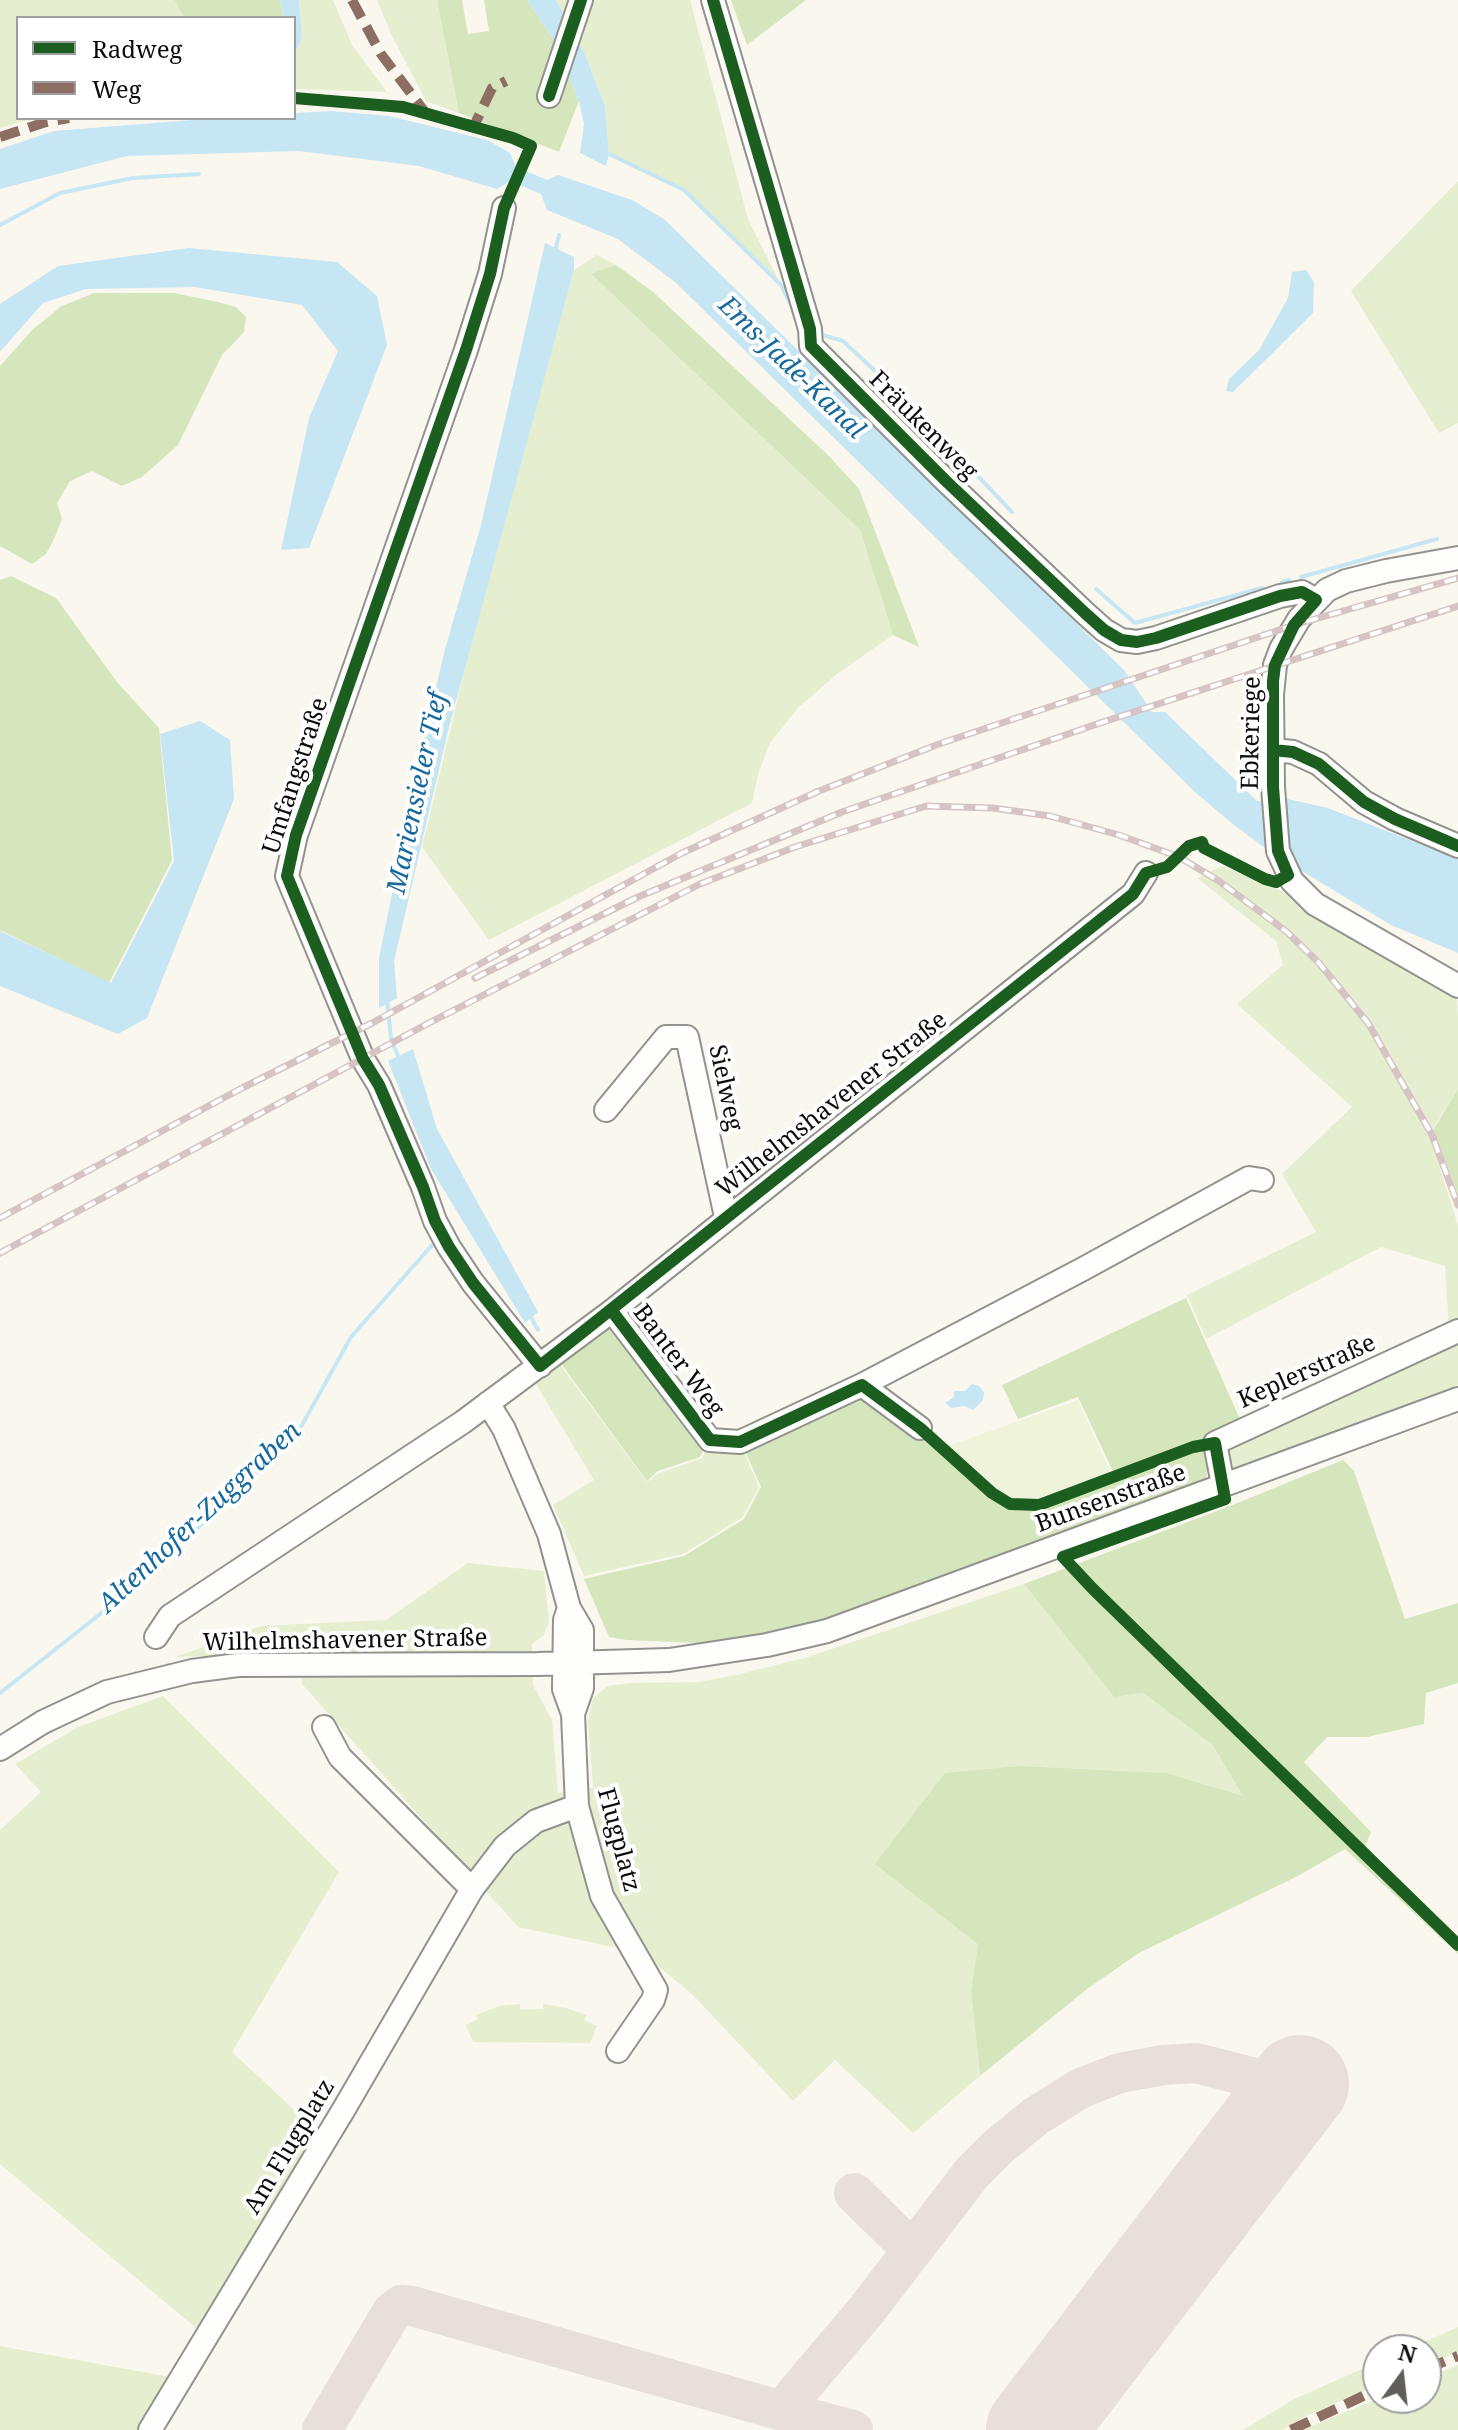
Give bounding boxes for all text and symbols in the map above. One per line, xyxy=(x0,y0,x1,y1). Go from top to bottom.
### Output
legend xyxy=(16,16,296,120)
text: Radweg xyxy=(92,32,182,65)
text: Weg xyxy=(92,72,141,105)
water label: Ems-Jade-Kanal xyxy=(711,290,871,446)
street label: Fräukenweg xyxy=(863,366,983,486)
street label: Ebkeriege xyxy=(1237,676,1267,790)
water label: Mariensieler Tief xyxy=(381,689,455,897)
street label: Umfangstraße xyxy=(257,694,335,858)
street label: Wilhelmshavener Straße xyxy=(711,1006,953,1204)
street label: Sielweg xyxy=(702,1042,748,1134)
street label: Banter Weg xyxy=(626,1299,730,1423)
street label: Keplerstraße xyxy=(1234,1329,1380,1415)
water label: Altenhofer-Zuggraben xyxy=(92,1416,308,1620)
street label: Bunsenstraße xyxy=(1032,1459,1190,1539)
street label: Wilhelmshavener Straße xyxy=(202,1624,488,1658)
street label: Flugplatz xyxy=(590,1785,646,1895)
street label: Am Flugplatz xyxy=(239,2074,341,2220)
north arrow xyxy=(1362,2334,1442,2414)
text: N xyxy=(1395,2336,1420,2369)

